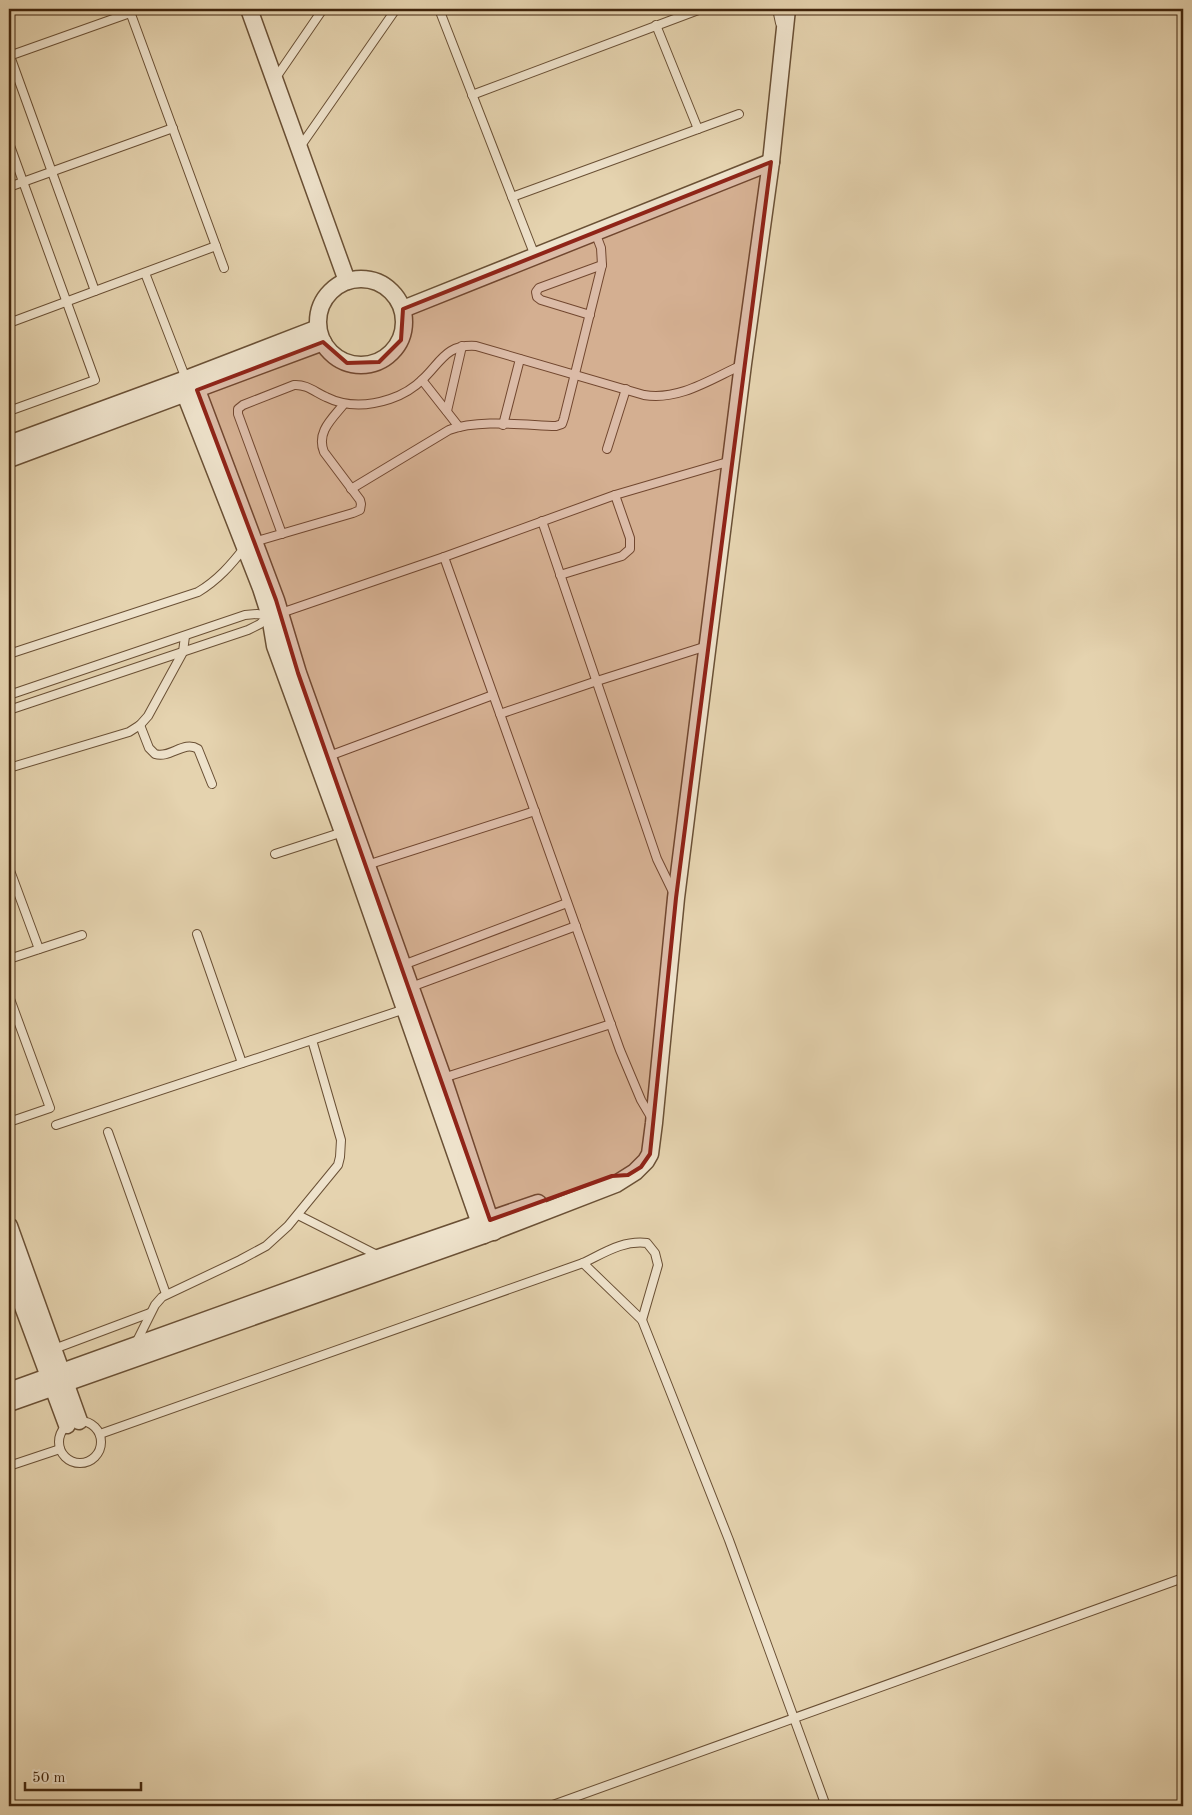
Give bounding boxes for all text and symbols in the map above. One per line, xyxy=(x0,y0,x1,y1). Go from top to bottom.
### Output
scale bar xyxy=(25,1760,141,1792)
text: 50 m xyxy=(32,1771,66,1786)

